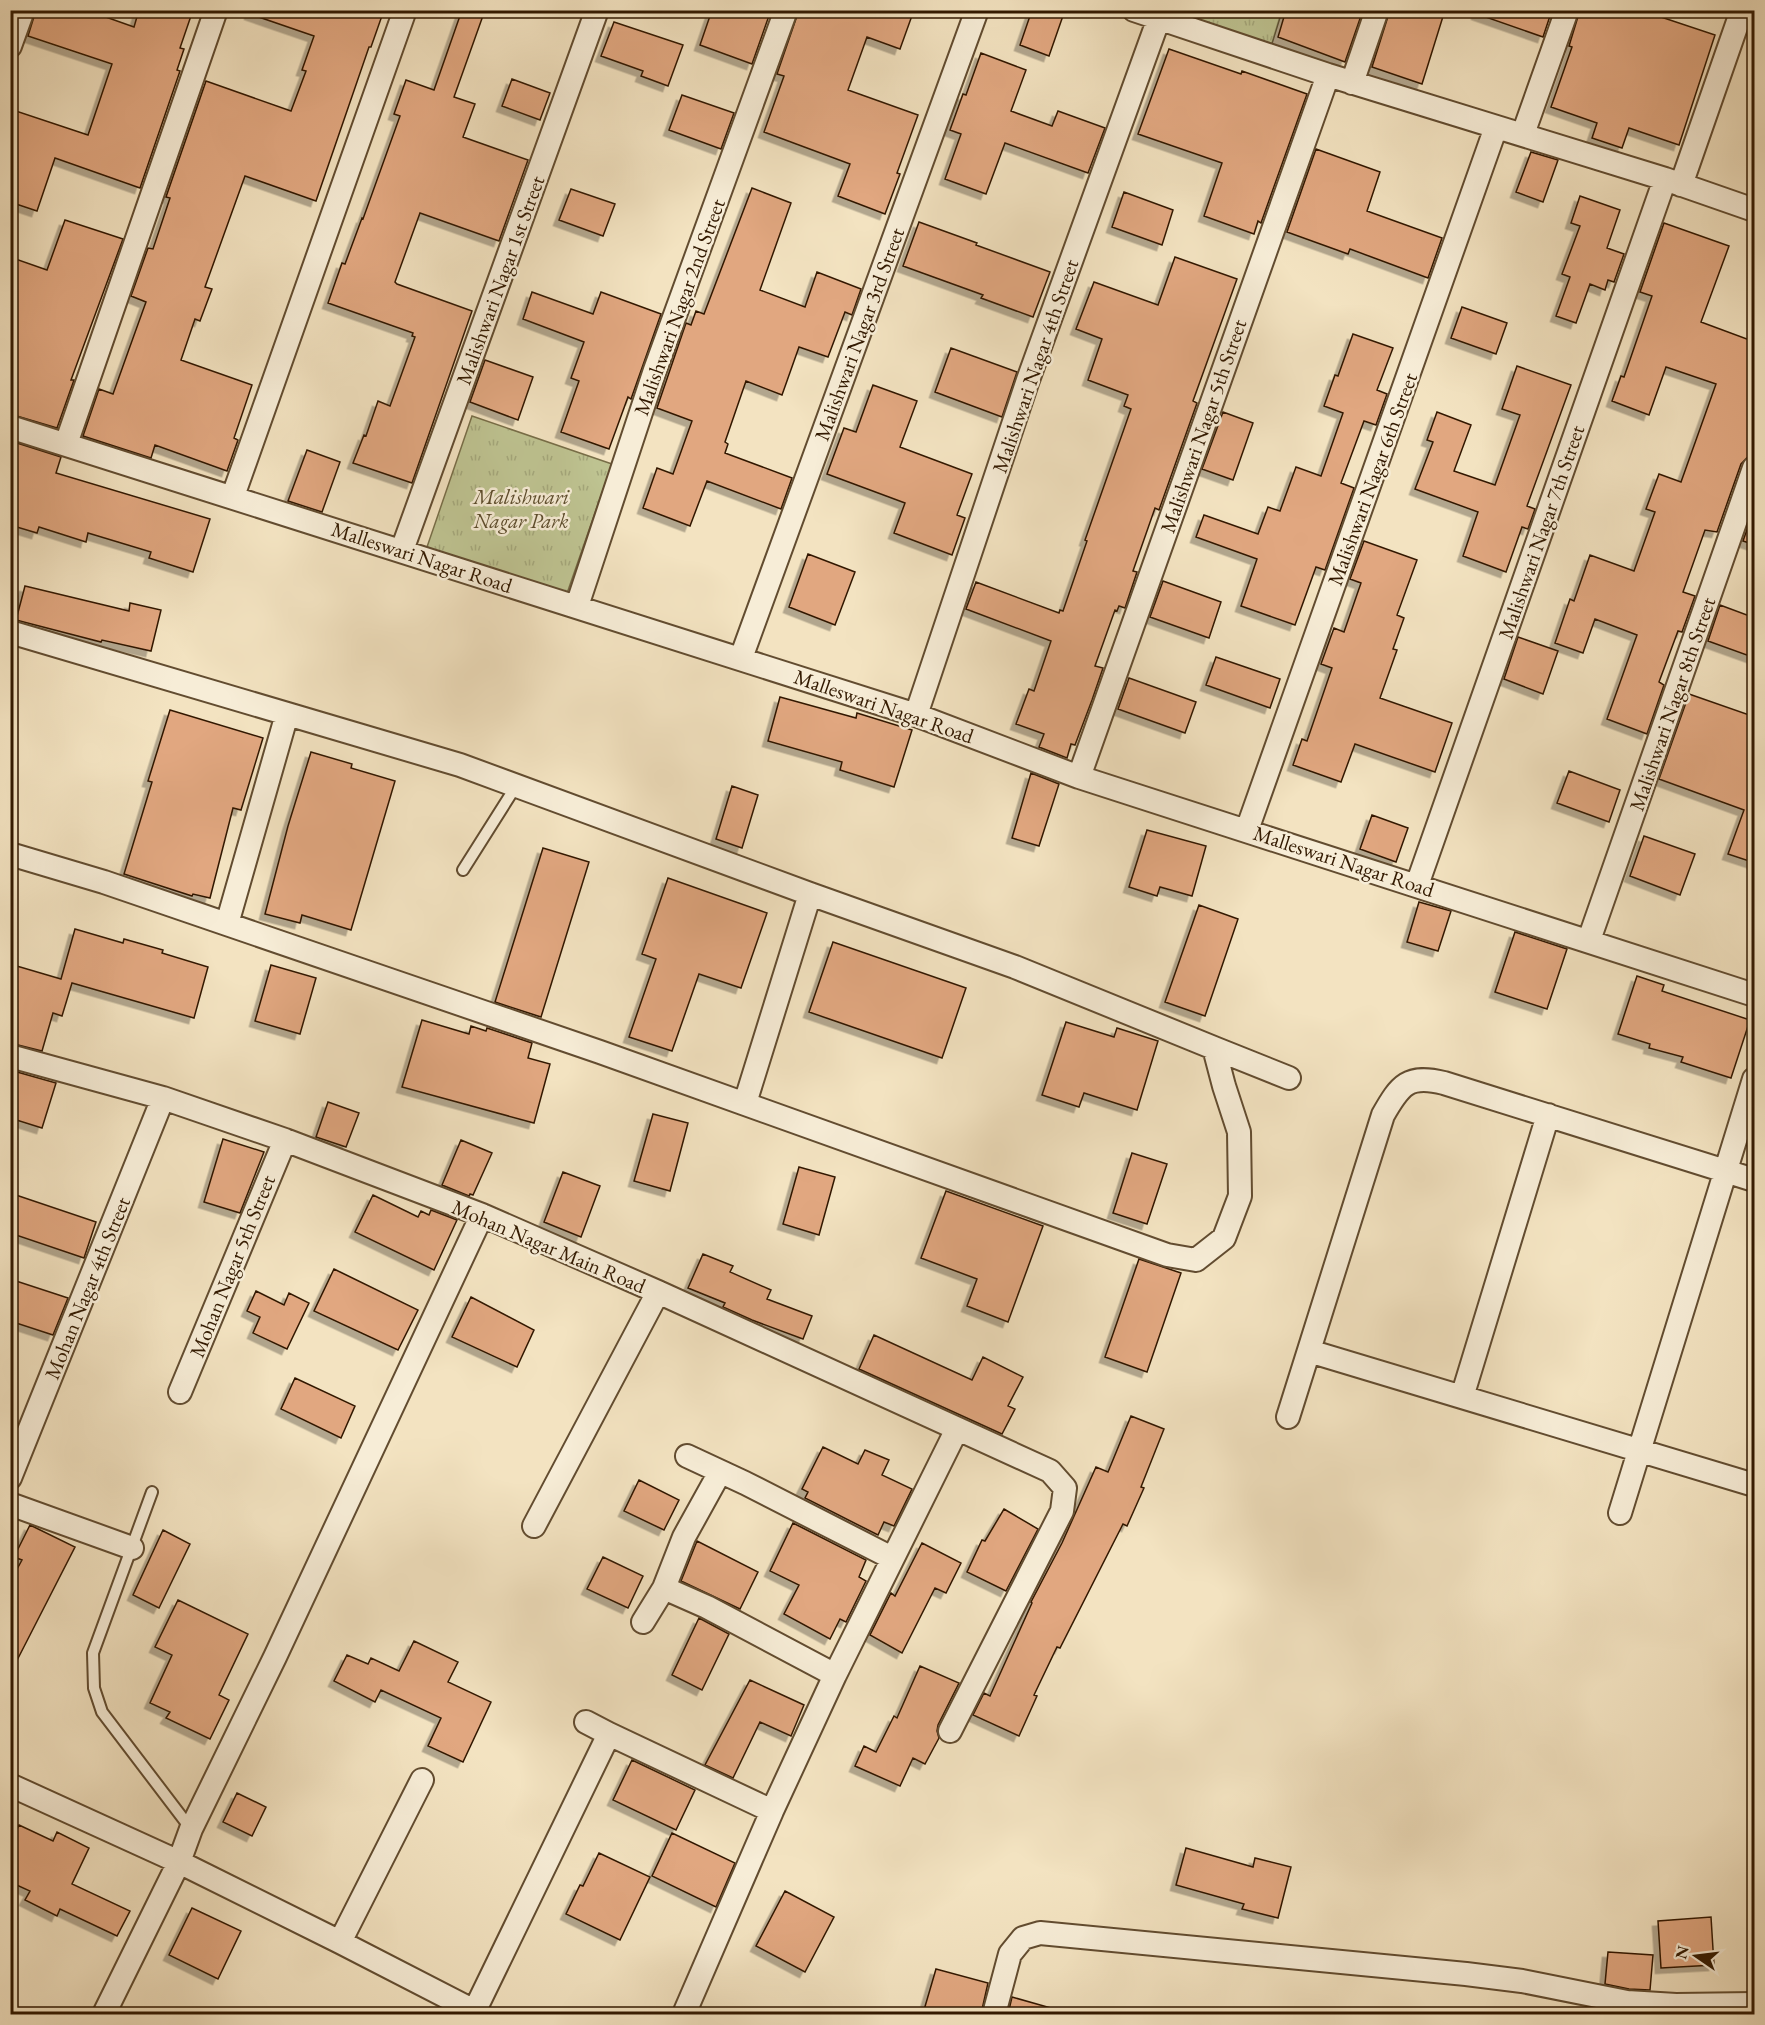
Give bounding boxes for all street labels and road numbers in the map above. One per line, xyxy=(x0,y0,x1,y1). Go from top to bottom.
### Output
street label: Malishwari Nagar 1st Street xyxy=(450,171,551,388)
street label: Malishwari Nagar 2nd Street xyxy=(627,194,731,419)
street label: Malishwari Nagar 3rd Street xyxy=(808,223,910,444)
street label: Malishwari Nagar 4th Street xyxy=(986,255,1084,477)
street label: Malishwari Nagar 5th Street xyxy=(1154,315,1252,537)
street label: Malishwari Nagar 6th Street xyxy=(1321,369,1423,589)
street label: Malishwari Nagar 7th Street xyxy=(1492,421,1590,643)
street label: Malleswari Nagar Road xyxy=(328,515,516,599)
street label: Malishwari Nagar 8th Street xyxy=(1623,593,1721,815)
street label: Malleswari Nagar Road xyxy=(791,663,978,750)
street label: Malleswari Nagar Road xyxy=(1250,819,1438,903)
street label: Mohan Nagar 5th Street xyxy=(183,1170,281,1361)
street label: Mohan Nagar 4th Street xyxy=(38,1192,136,1383)
street label: Mohan Nagar Main Road xyxy=(448,1193,650,1299)

